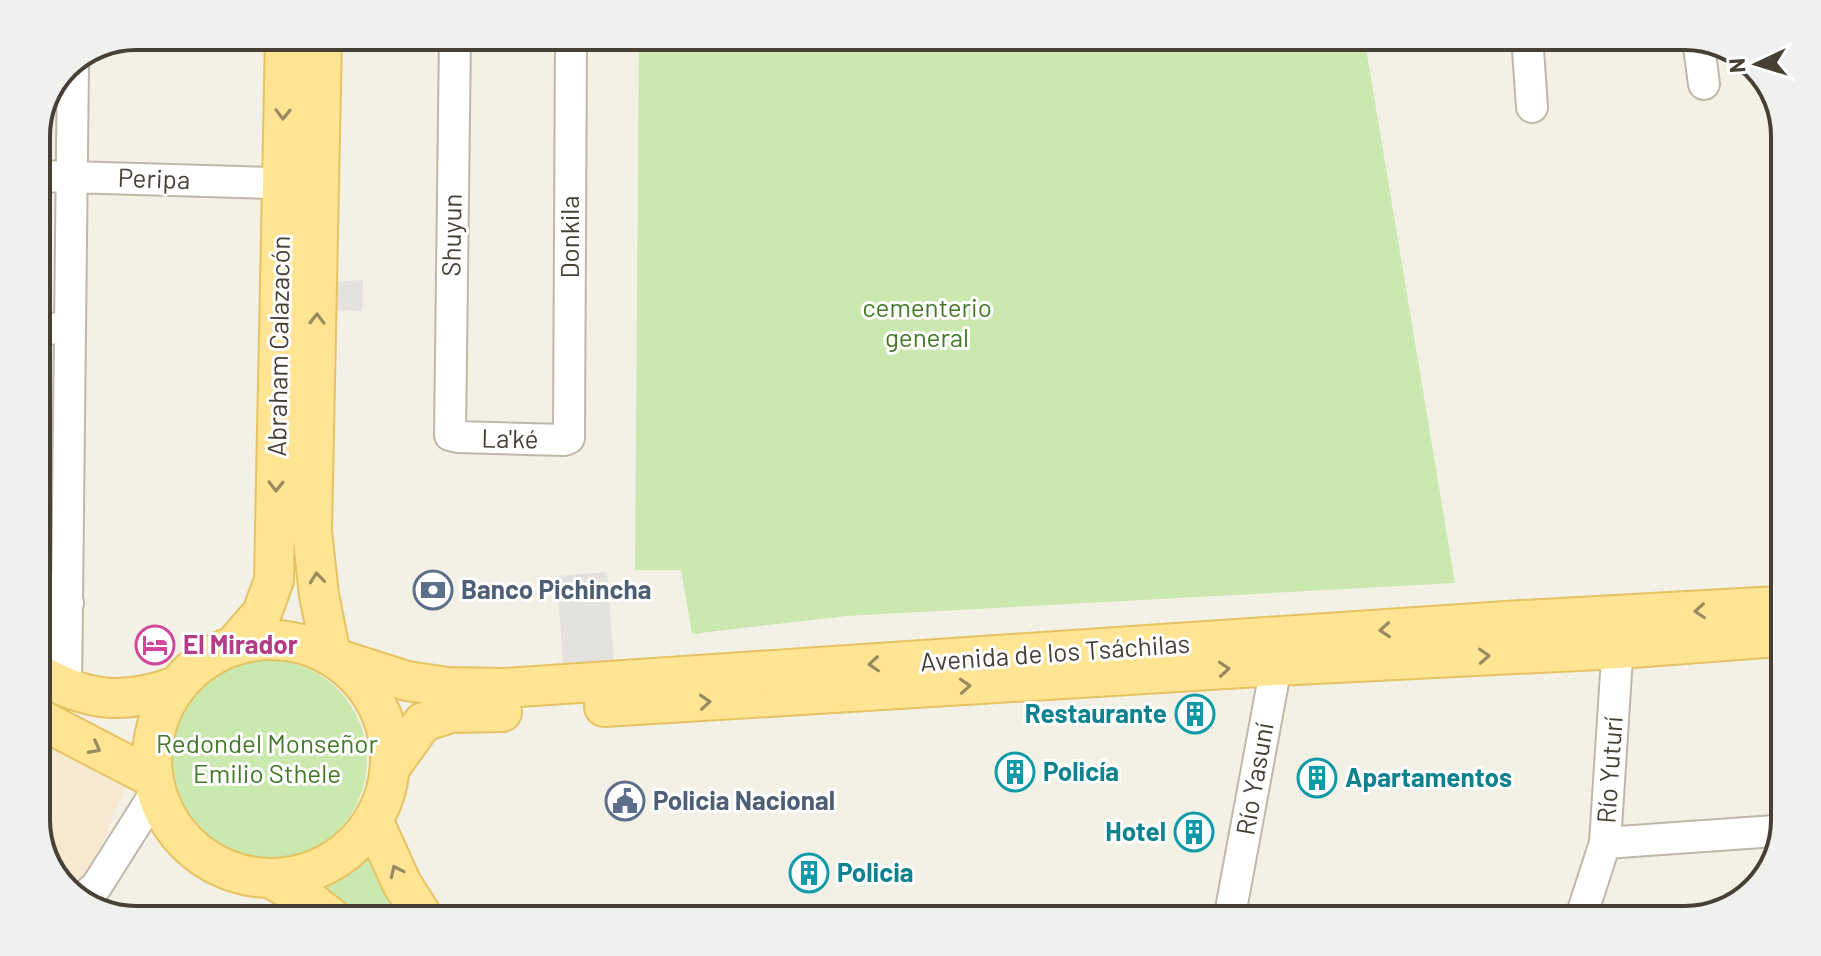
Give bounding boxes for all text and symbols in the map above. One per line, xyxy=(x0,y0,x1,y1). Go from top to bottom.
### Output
north arrow xyxy=(1717,24,1797,104)
text: N xyxy=(1723,57,1750,74)
one-way arrow xyxy=(274,108,292,121)
street label: Peripa xyxy=(117,161,191,194)
street label: Shuyun xyxy=(434,193,467,277)
street label: Donkila xyxy=(553,195,584,279)
street label: Abraham Calazacón xyxy=(260,235,295,457)
park label: cementerio general xyxy=(862,291,992,352)
one-way arrow xyxy=(308,312,325,325)
street label: La'ké xyxy=(481,422,539,453)
one-way arrow xyxy=(267,480,285,493)
bank icon: Banco Pichincha xyxy=(412,569,454,611)
one-way arrow xyxy=(309,571,326,585)
place label: Banco Pichincha xyxy=(461,573,651,604)
one-way arrow xyxy=(1693,602,1706,619)
one-way arrow xyxy=(1378,621,1391,638)
hotel icon: El Mirador xyxy=(134,624,176,666)
street label: Avenida de los Tsáchilas xyxy=(919,627,1191,676)
place label: El Mirador xyxy=(183,628,298,659)
one-way arrow xyxy=(1478,647,1491,664)
one-way arrow xyxy=(867,656,880,673)
one-way arrow xyxy=(1218,661,1231,678)
one-way arrow xyxy=(959,677,972,694)
building icon: Restaurante xyxy=(1174,693,1216,735)
one-way arrow xyxy=(699,694,712,711)
place label: Restaurante xyxy=(1025,697,1167,728)
street label: Río Yuturí xyxy=(1589,715,1628,824)
street label: Río Yasuní xyxy=(1228,720,1279,837)
park label: Redondel Monseñor Emilio Sthele xyxy=(156,727,378,788)
one-way arrow xyxy=(86,738,101,753)
building icon: Policía xyxy=(994,751,1036,793)
place label: Policía xyxy=(1043,755,1119,786)
building icon: Apartamentos xyxy=(1296,757,1338,799)
place label: Apartamentos xyxy=(1345,761,1512,792)
public building icon: Policia Nacional xyxy=(604,780,646,822)
place label: Policia Nacional xyxy=(653,784,835,815)
building icon: Hotel xyxy=(1173,811,1215,853)
place label: Hotel xyxy=(1105,815,1166,846)
building icon: Policia xyxy=(788,852,830,894)
place label: Policia xyxy=(837,856,914,887)
one-way arrow xyxy=(390,865,406,880)

